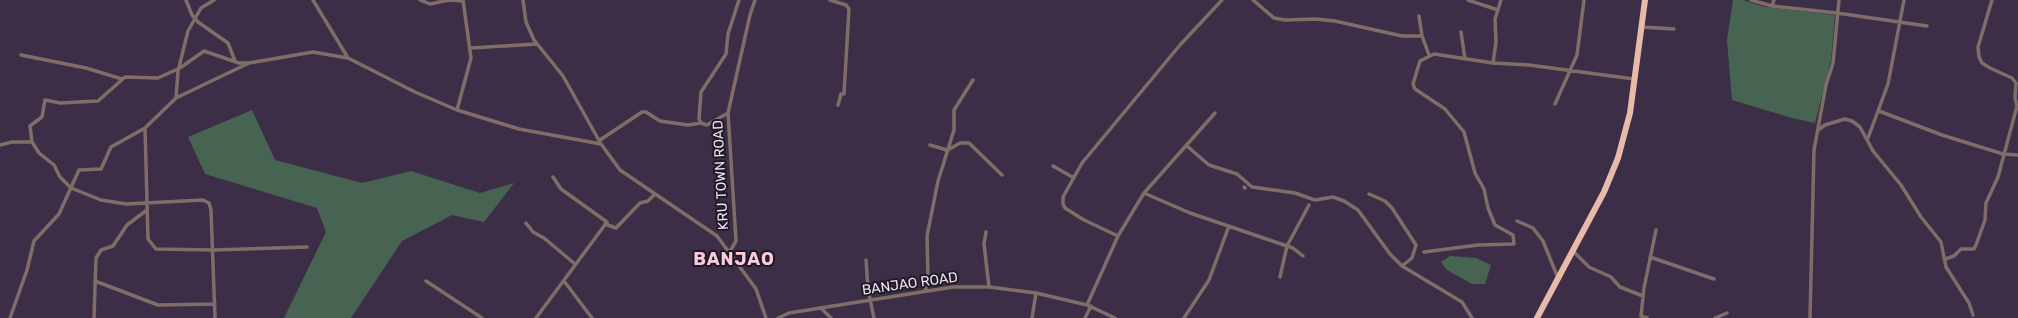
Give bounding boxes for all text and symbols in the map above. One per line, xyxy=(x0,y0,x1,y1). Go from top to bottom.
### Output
street label: KRU TOWN ROAD xyxy=(710,120,732,230)
district label: BANJAO xyxy=(693,249,775,271)
street label: BANJAO ROAD xyxy=(861,269,959,299)

